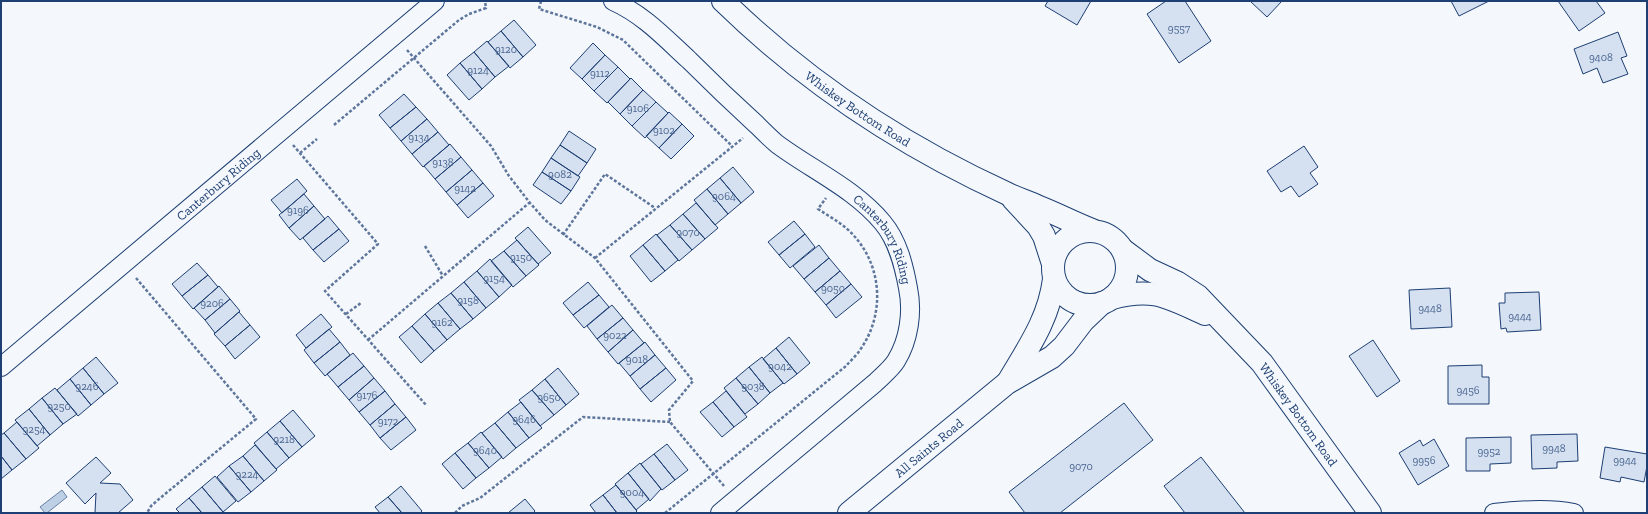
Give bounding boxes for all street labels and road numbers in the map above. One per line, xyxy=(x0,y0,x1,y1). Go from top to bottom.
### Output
street label: Whiskey Bottom Road xyxy=(802,68,913,150)
street label: Canterbury Riding xyxy=(174,145,263,224)
street label: Canterbury Riding xyxy=(850,191,914,286)
street label: Whiskey Bottom Road xyxy=(1256,360,1341,469)
street label: All Saints Road xyxy=(892,415,966,480)

